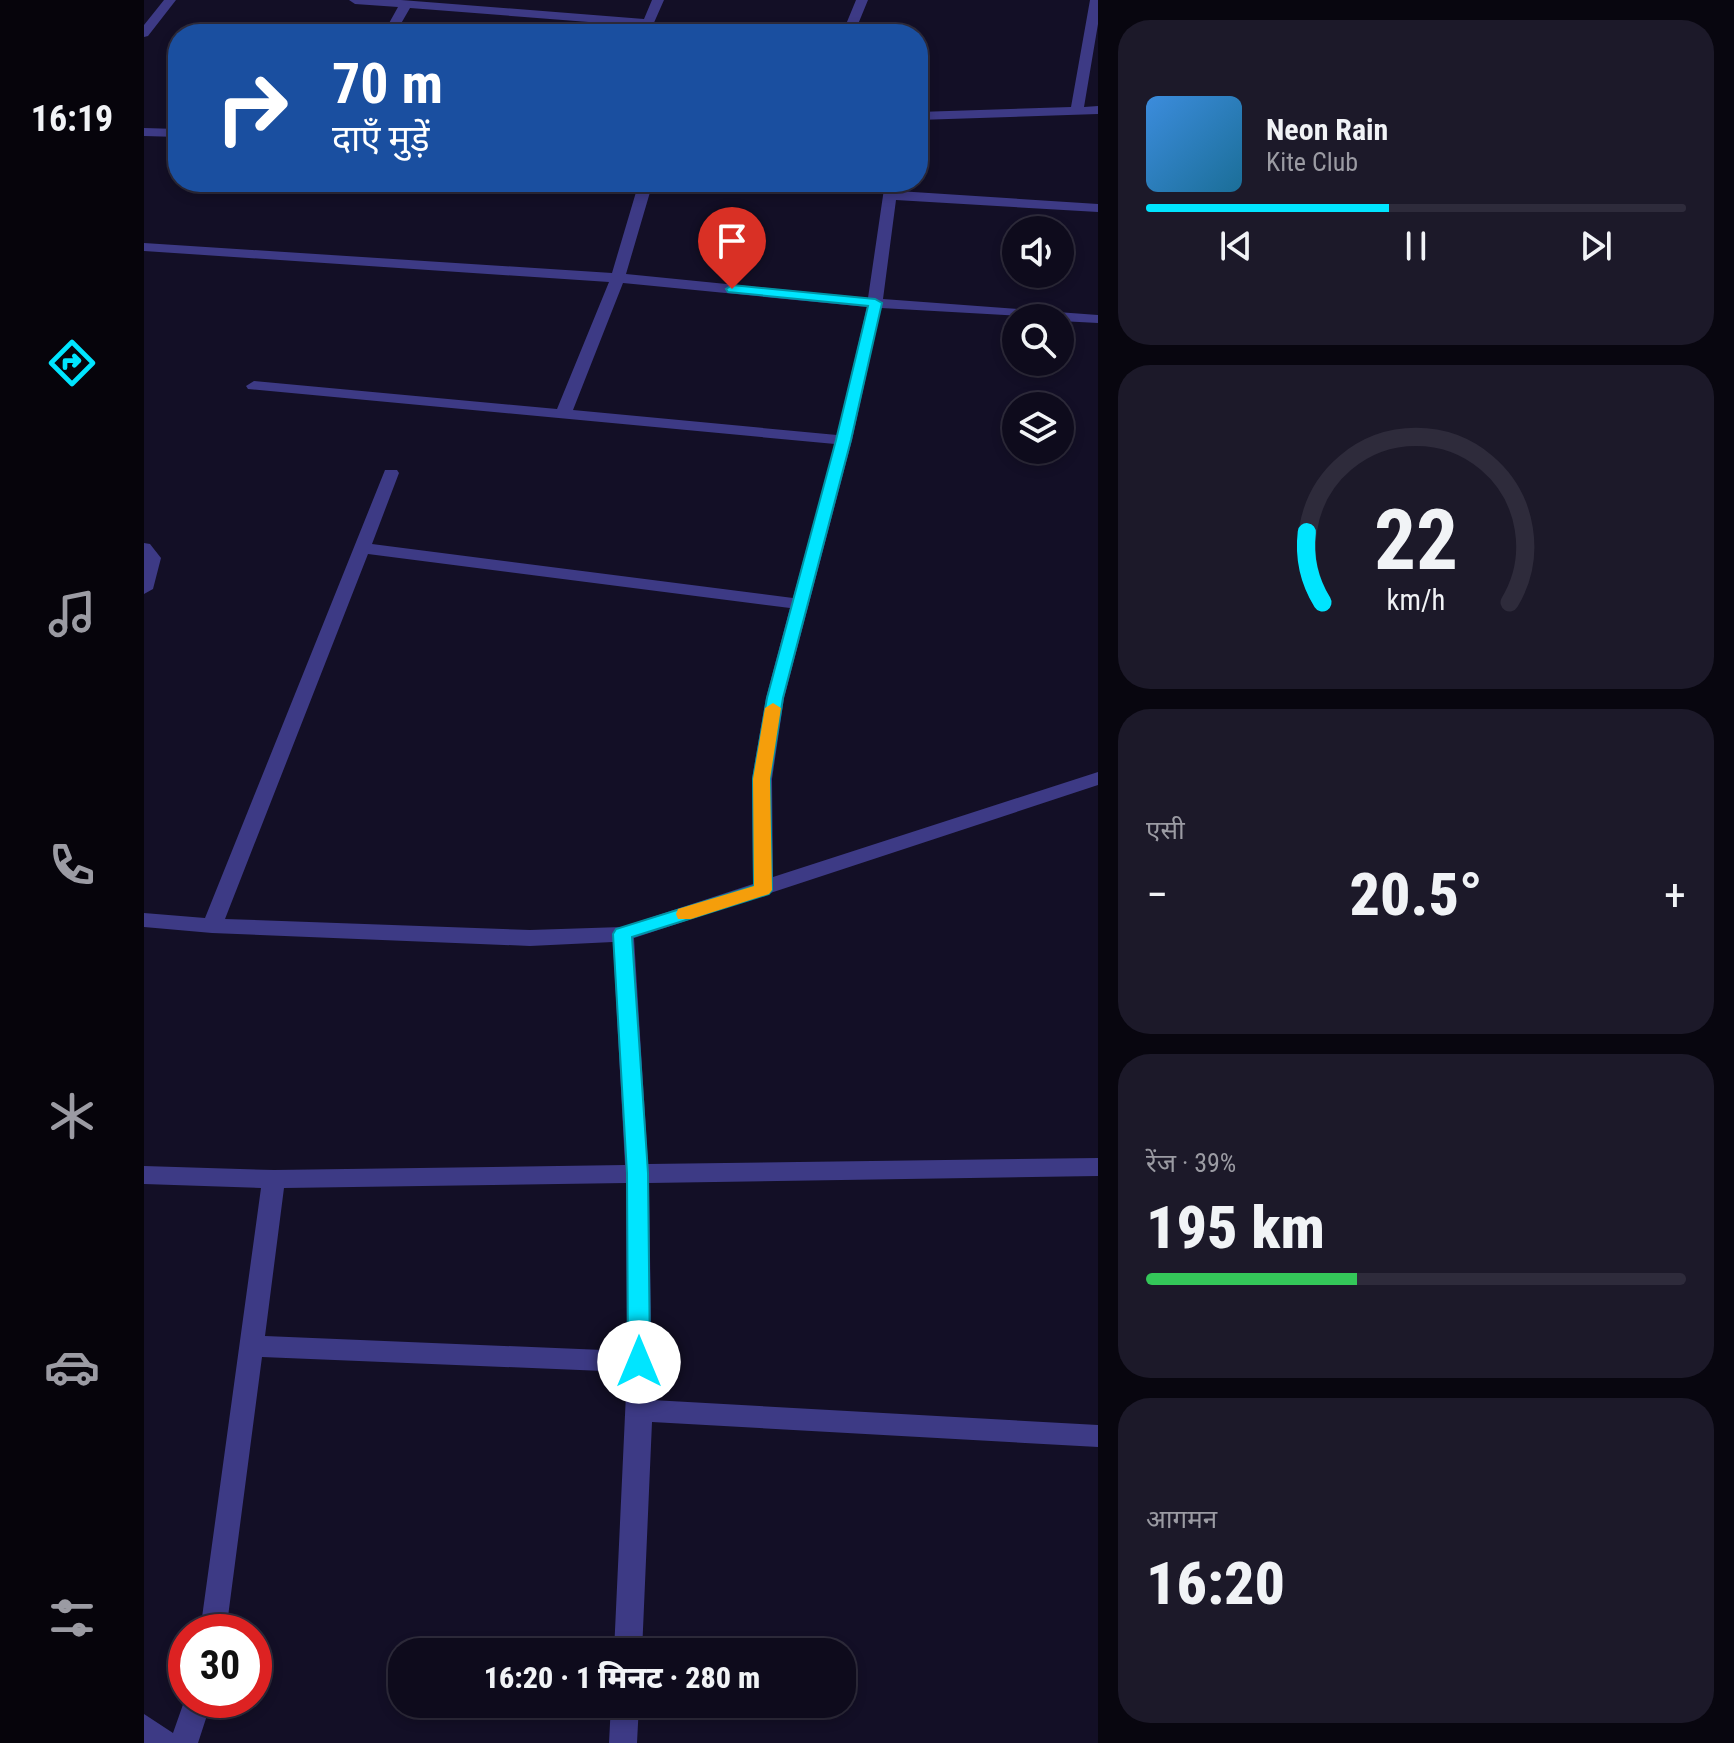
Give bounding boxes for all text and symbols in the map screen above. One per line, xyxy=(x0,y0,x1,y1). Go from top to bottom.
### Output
text: 70 m xyxy=(332,51,443,117)
icon: right xyxy=(200,56,304,160)
text: 16:19 xyxy=(31,98,113,140)
text: Neon Rain xyxy=(1266,112,1388,147)
text: दाएँ मुड़ें xyxy=(332,118,429,160)
text: Kite Club xyxy=(1266,147,1358,177)
pin xyxy=(698,207,766,289)
map controls xyxy=(1002,216,1074,464)
button: sound xyxy=(1002,216,1074,288)
icon: arrive xyxy=(710,219,754,263)
icon: previous xyxy=(1214,224,1258,268)
icon: pause xyxy=(1394,224,1438,268)
icon: next xyxy=(1574,224,1618,268)
button: search xyxy=(1002,304,1074,376)
icon: directions xyxy=(44,335,100,391)
button: layers xyxy=(1002,392,1074,464)
text: 22 xyxy=(1374,491,1458,588)
text: km/h xyxy=(1387,583,1445,617)
icon: music xyxy=(44,586,100,642)
text: एसी xyxy=(1146,815,1185,845)
icon: phone xyxy=(44,837,100,893)
text: 20.5° xyxy=(1350,859,1483,930)
text: − xyxy=(1146,869,1168,921)
text: + xyxy=(1664,869,1686,921)
icon: climate xyxy=(44,1088,100,1144)
text: रेंज · 39% xyxy=(1146,1148,1236,1178)
text: 195 km xyxy=(1146,1192,1325,1263)
position arrow xyxy=(597,1320,681,1404)
icon: car xyxy=(44,1339,100,1395)
text: आगमन xyxy=(1146,1504,1217,1534)
text: 16:20 xyxy=(1146,1548,1285,1619)
icon: filters xyxy=(44,1590,100,1646)
speed limit sign: 30 xyxy=(168,1614,272,1718)
text: 16:20 · 1 मिनट · 280 m xyxy=(484,1660,760,1695)

